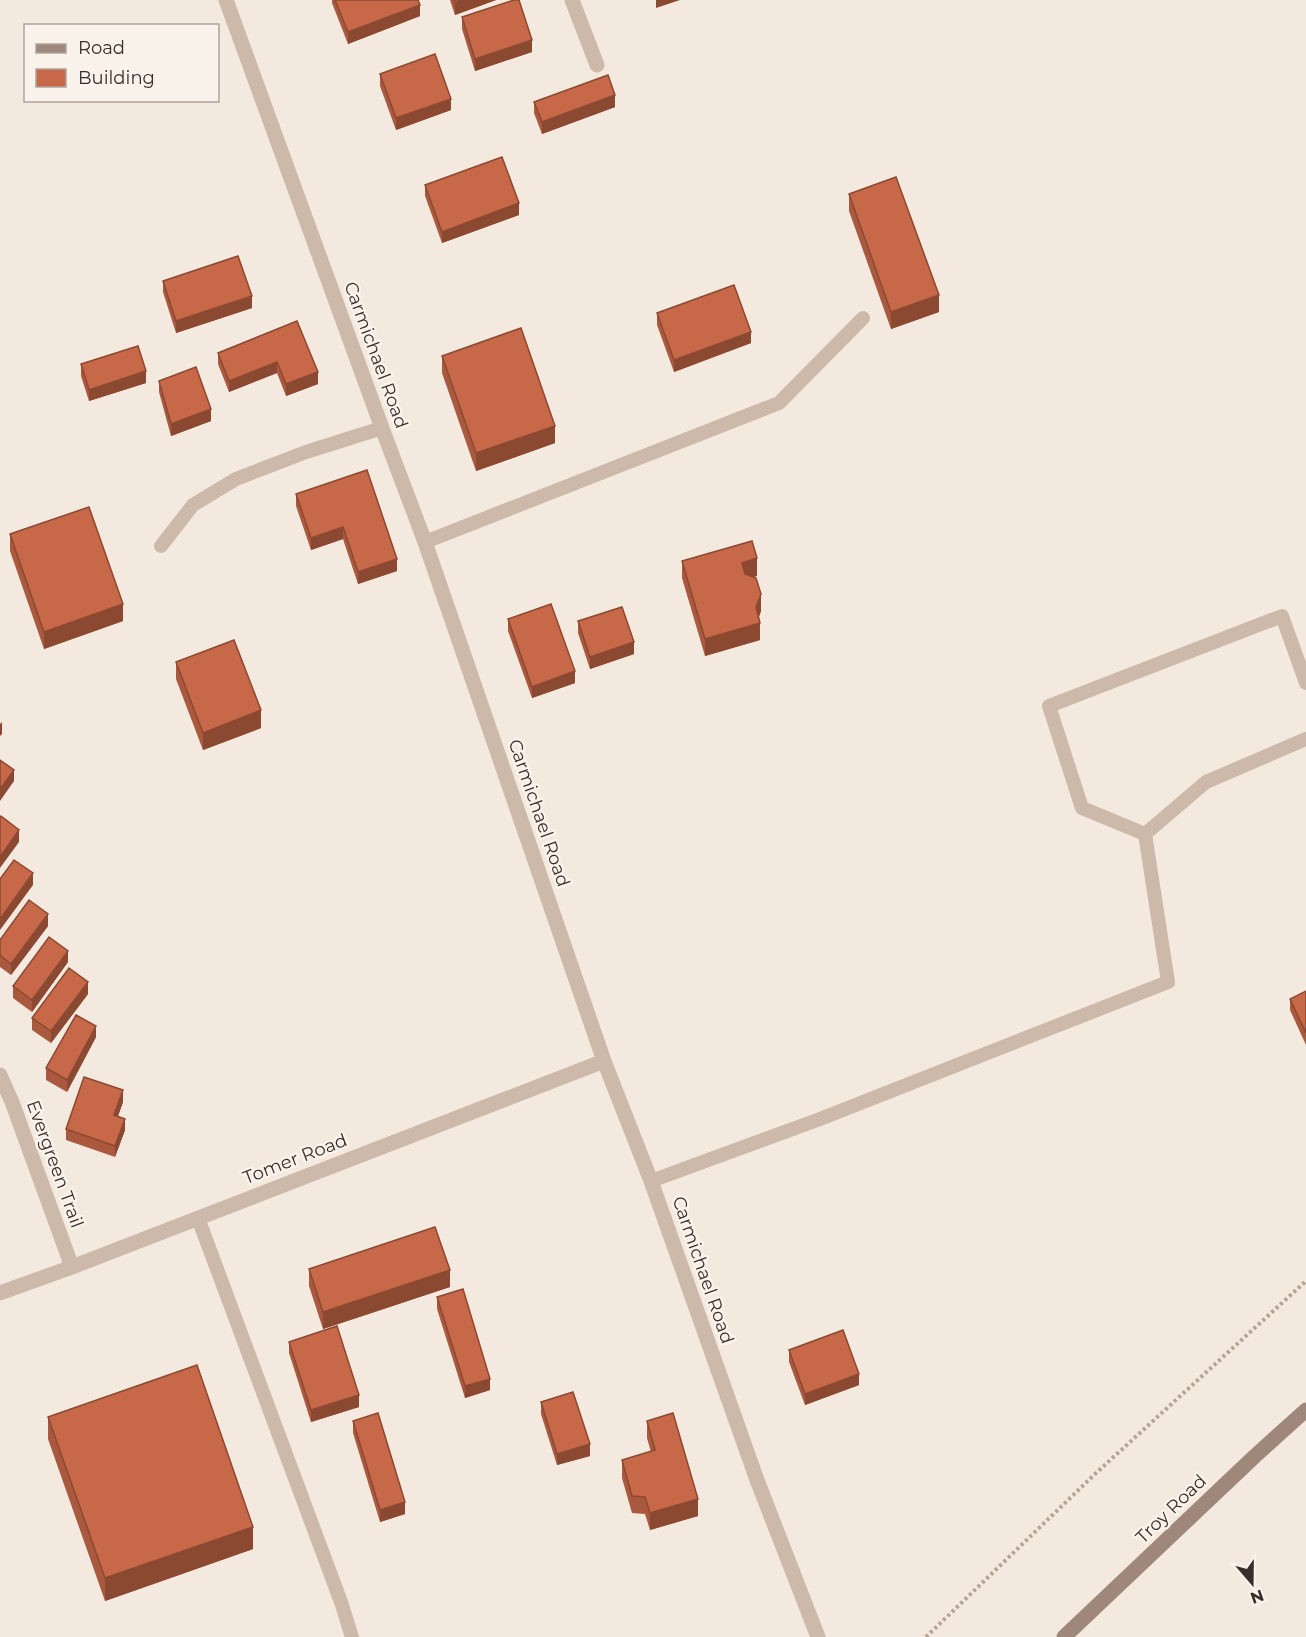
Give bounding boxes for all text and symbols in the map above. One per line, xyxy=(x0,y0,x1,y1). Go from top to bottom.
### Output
legend xyxy=(24,24,219,102)
text: Road xyxy=(78,37,125,59)
text: Building xyxy=(78,67,155,89)
street label: Carmichael Road xyxy=(339,279,413,431)
street label: Carmichael Road xyxy=(503,736,575,890)
street label: Evergreen Trail xyxy=(22,1097,88,1231)
street label: Tomer Road xyxy=(240,1129,350,1189)
street label: Carmichael Road xyxy=(667,1193,739,1347)
street label: Troy Road xyxy=(1131,1470,1211,1548)
north arrow xyxy=(1222,1553,1282,1613)
text: N xyxy=(1248,1585,1266,1608)

